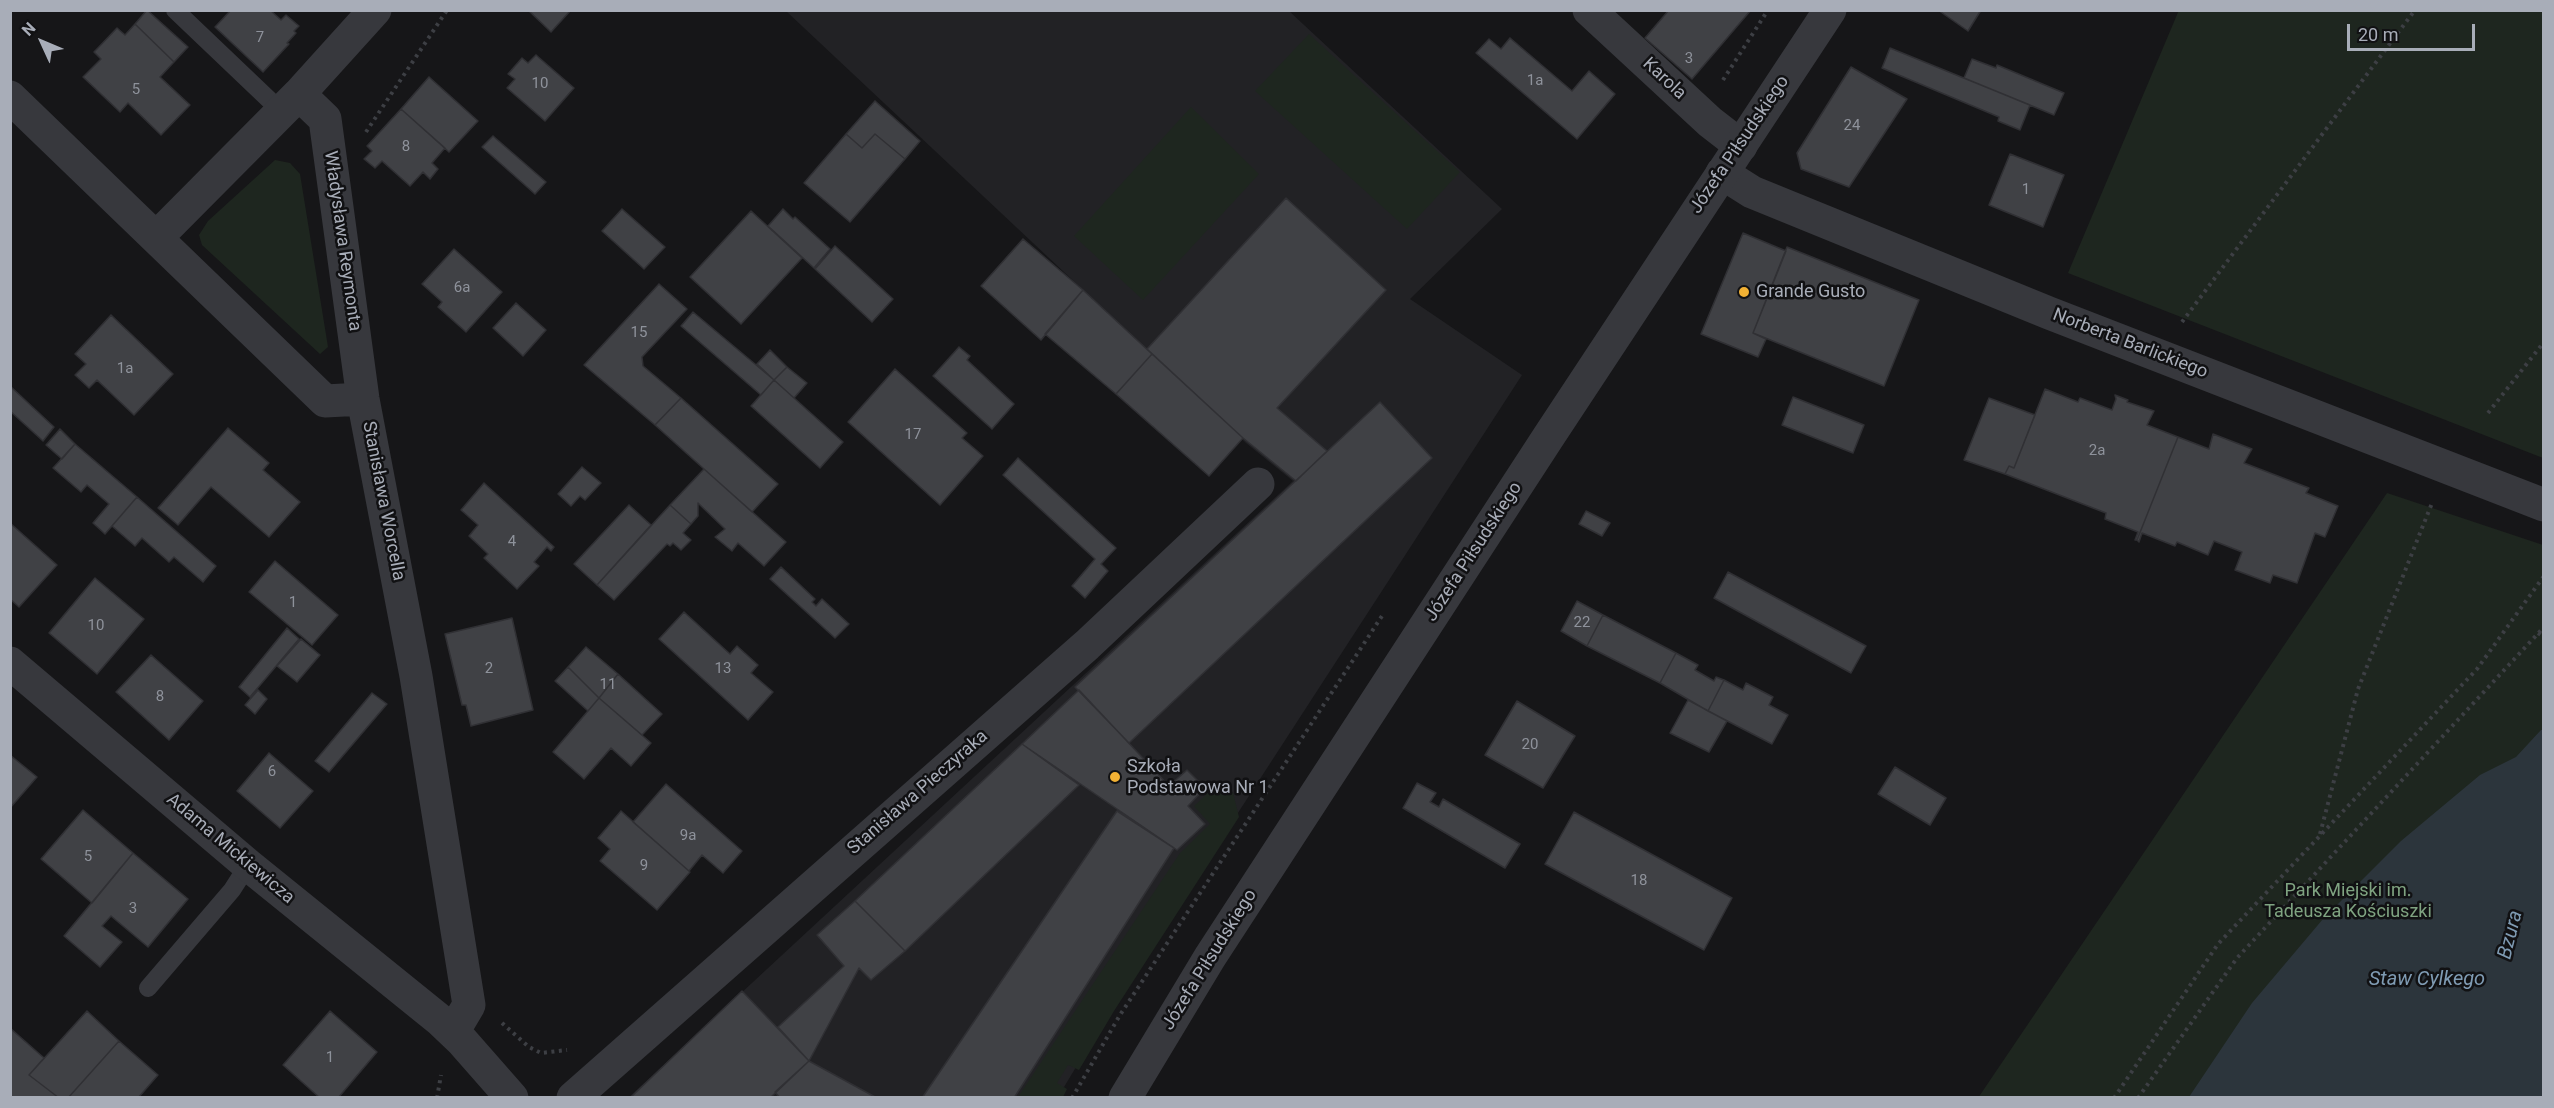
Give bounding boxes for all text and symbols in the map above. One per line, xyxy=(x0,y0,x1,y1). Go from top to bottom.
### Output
north arrow xyxy=(12,12,72,72)
scale bar xyxy=(2350,12,2478,50)
text: N xyxy=(18,18,39,40)
text: 20 m xyxy=(2358,24,2398,45)
house number: 7 xyxy=(256,29,264,47)
house number: 3 xyxy=(1685,50,1693,68)
street label: Karola xyxy=(1638,54,1690,104)
house number: 1a xyxy=(1527,72,1543,90)
street label: Józefa Piłsudskiego xyxy=(1686,72,1794,218)
house number: 10 xyxy=(532,75,548,93)
house number: 5 xyxy=(132,81,140,99)
house number: 24 xyxy=(1844,117,1860,135)
house number: 8 xyxy=(402,138,410,156)
street label: Władysława Reymonta xyxy=(319,150,365,332)
house number: 1 xyxy=(2022,181,2030,199)
house number: 6a xyxy=(454,279,470,297)
place label: Grande Gusto xyxy=(1756,281,1865,303)
marker: Grande Gusto xyxy=(1737,285,1751,299)
street label: Norberta Barlickiego xyxy=(2049,304,2211,384)
house number: 15 xyxy=(631,324,647,342)
house number: 1a xyxy=(117,360,133,378)
street label: Stanisława Worcella xyxy=(357,420,409,582)
house number: 17 xyxy=(905,426,921,444)
house number: 2a xyxy=(2089,442,2105,460)
street label: Józefa Piłsudskiego xyxy=(1421,478,1527,626)
house number: 4 xyxy=(508,533,516,551)
house number: 1 xyxy=(289,594,297,612)
house number: 22 xyxy=(1574,614,1590,632)
house number: 10 xyxy=(88,617,104,635)
house number: 2 xyxy=(485,660,493,678)
house number: 13 xyxy=(715,660,731,678)
house number: 11 xyxy=(600,676,616,694)
house number: 8 xyxy=(156,688,164,706)
street label: Stanisława Pieczyraka xyxy=(843,726,993,860)
house number: 20 xyxy=(1522,736,1538,754)
place label: Szkoła Podstawowa Nr 1 xyxy=(1127,756,1269,798)
house number: 6 xyxy=(268,763,276,781)
marker: Szkoła Podstawowa Nr 1 xyxy=(1108,770,1122,784)
street label: Adama Mickiewicza xyxy=(162,789,298,909)
house number: 9a xyxy=(680,827,696,845)
house number: 5 xyxy=(84,848,92,866)
house number: 9 xyxy=(640,857,648,875)
house number: 18 xyxy=(1631,872,1647,890)
park label: Park Miejski im. Tadeusza Kościuszki xyxy=(2264,880,2432,922)
street label: Józefa Piłsudskiego xyxy=(1158,886,1262,1034)
house number: 3 xyxy=(129,900,137,918)
water label: Bzura xyxy=(2493,908,2529,962)
water label: Staw Cylkego xyxy=(2369,968,2485,992)
house number: 1 xyxy=(326,1049,334,1067)

